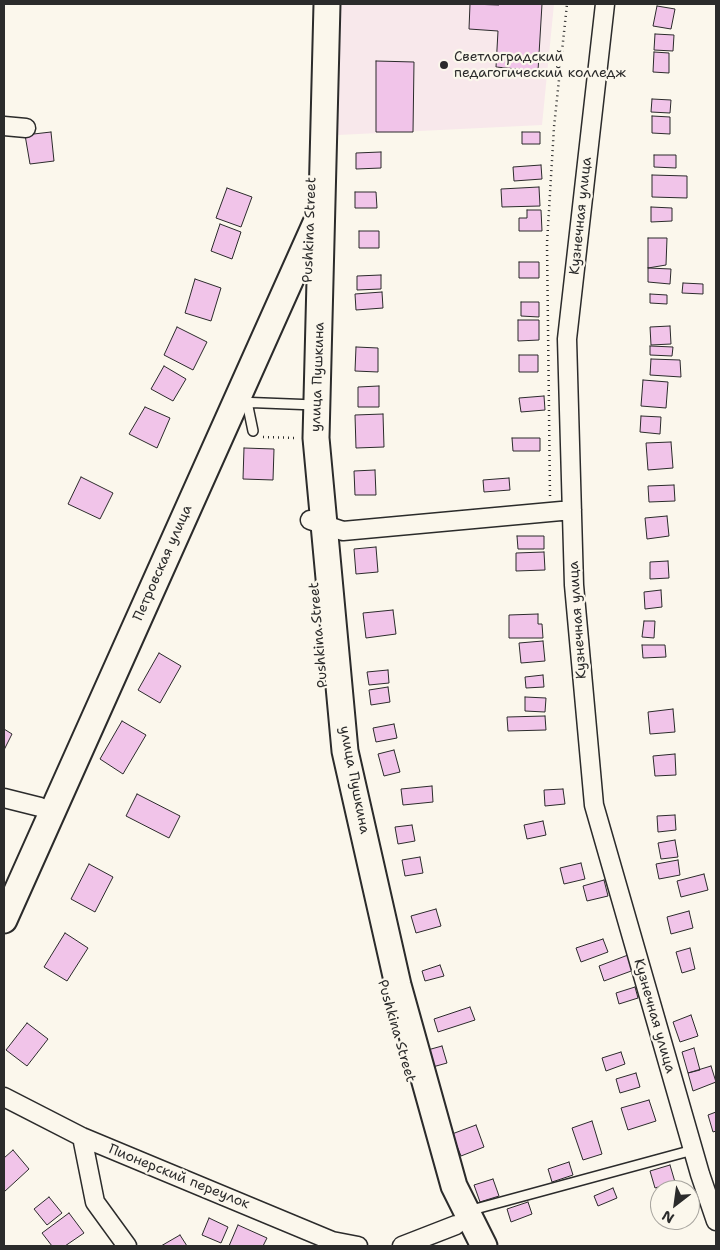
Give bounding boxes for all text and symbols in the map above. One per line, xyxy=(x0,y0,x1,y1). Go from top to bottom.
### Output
place label: Светлоградский педагогический колледж xyxy=(454,49,626,82)
marker: Светлоградский педагогический колледж xyxy=(438,59,450,71)
street label: Кузнечная улица xyxy=(566,156,596,276)
street label: Pushkina Street xyxy=(300,177,320,283)
street label: улица Пушкина xyxy=(308,322,328,432)
street label: Петровская улица xyxy=(130,502,196,624)
street label: Кузнечная улица xyxy=(565,560,591,680)
street label: Pushkina Street xyxy=(306,582,332,688)
street label: улица Пушкина xyxy=(335,724,373,836)
street label: Кузнечная улица xyxy=(630,957,678,1075)
street label: Pushkina Street xyxy=(373,978,419,1084)
street label: Пионерский переулок xyxy=(106,1141,252,1213)
north arrow xyxy=(650,1180,700,1230)
text: N xyxy=(659,1207,677,1228)

